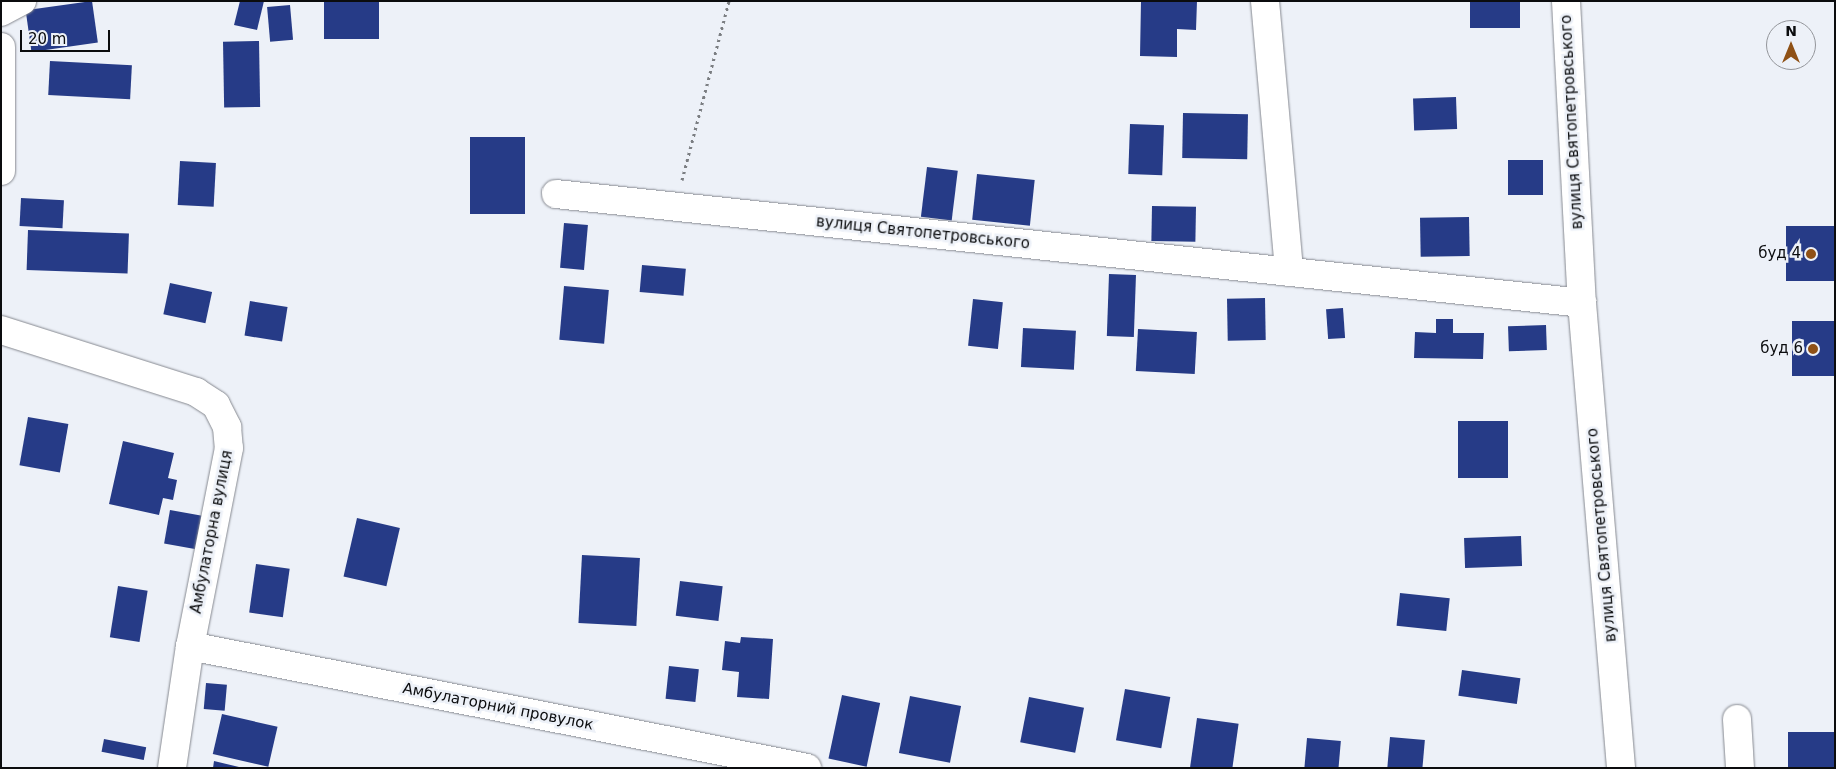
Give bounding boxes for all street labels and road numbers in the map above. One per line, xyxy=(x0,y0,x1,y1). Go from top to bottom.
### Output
street label: вулиця Святопетровського xyxy=(1557,14,1587,230)
street label: вулиця Святопетровського xyxy=(815,213,1031,253)
street label: вулиця Святопетровського xyxy=(1584,427,1620,643)
street label: Амбулаторна вулиця xyxy=(187,449,237,615)
street label: Амбулаторний провулок xyxy=(401,680,595,734)

